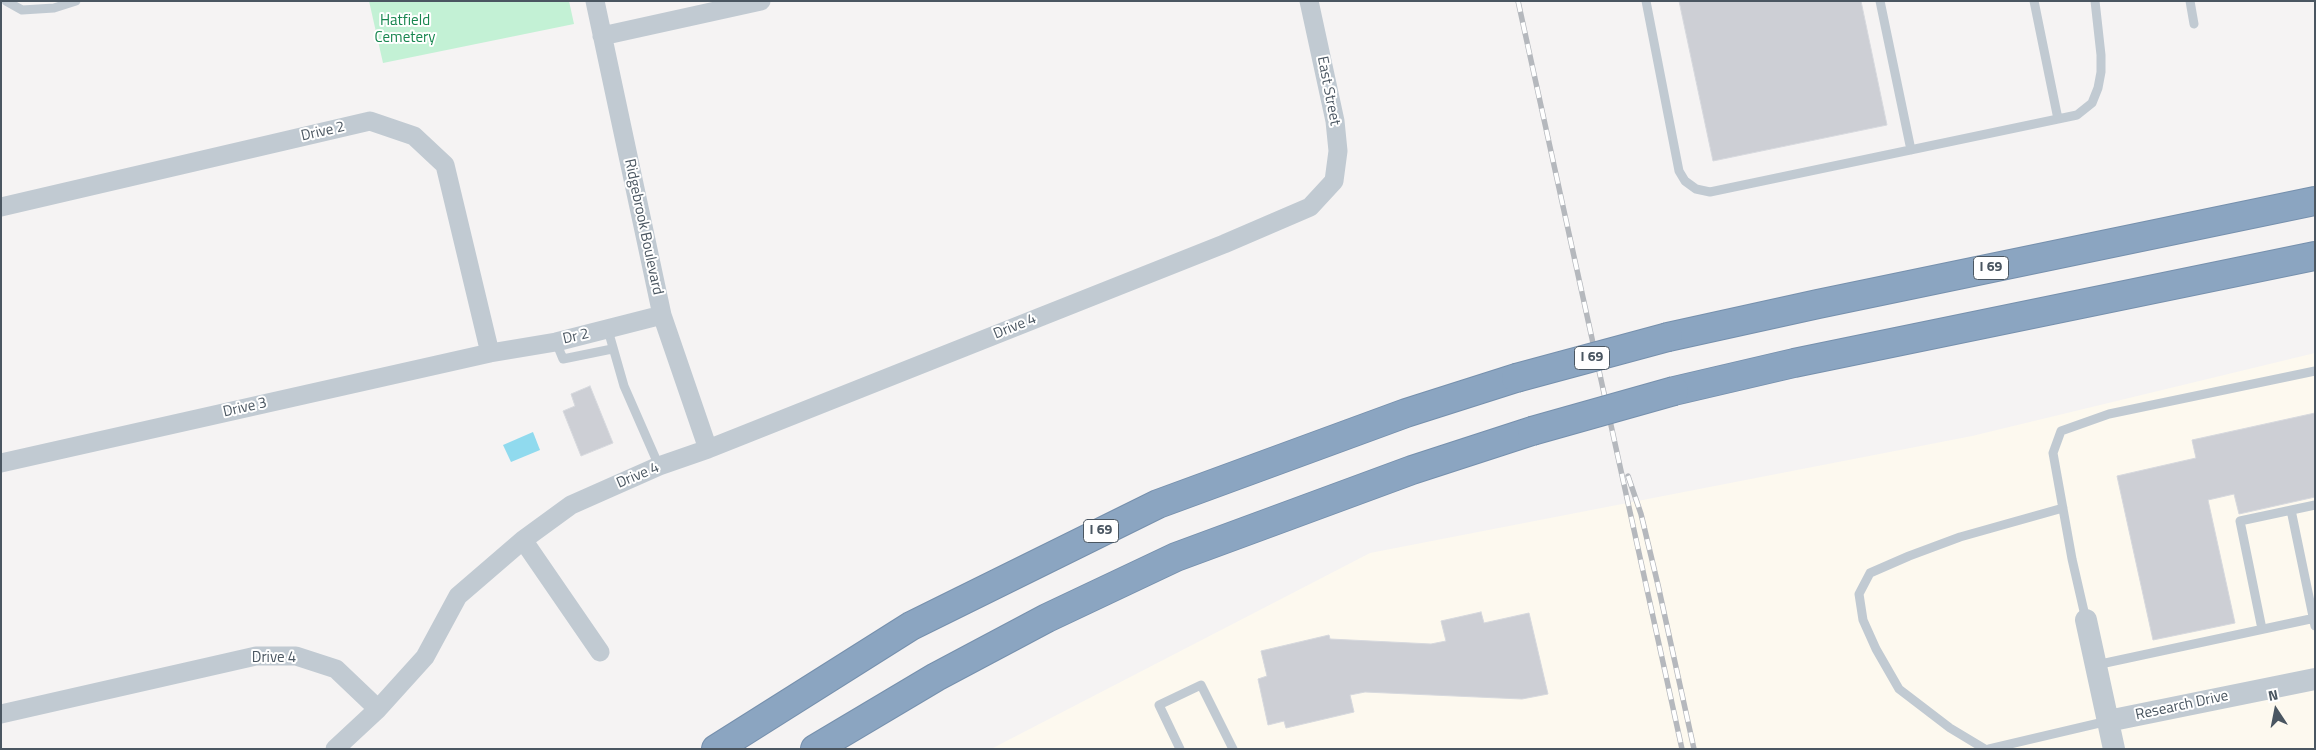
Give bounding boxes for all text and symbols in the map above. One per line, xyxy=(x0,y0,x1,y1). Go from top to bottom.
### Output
park label: Hatfield Cemetery xyxy=(375,12,435,47)
street label: East Street xyxy=(1312,55,1344,127)
street label: Drive 2 xyxy=(299,118,347,146)
street label: Ridgebrook Boulevard xyxy=(620,157,666,297)
road number: I 69 xyxy=(1974,256,2008,280)
street label: Drive 4 xyxy=(991,310,1039,344)
street label: Dr 2 xyxy=(561,325,591,349)
road number: I 69 xyxy=(1574,346,1610,369)
street label: Drive 3 xyxy=(221,394,269,422)
street label: Drive 4 xyxy=(614,459,662,493)
road number: I 69 xyxy=(1084,520,1118,542)
street label: Drive 4 xyxy=(252,649,296,667)
text: N xyxy=(2266,684,2280,706)
north arrow xyxy=(2251,685,2301,735)
street label: Research Drive xyxy=(2134,687,2230,725)

